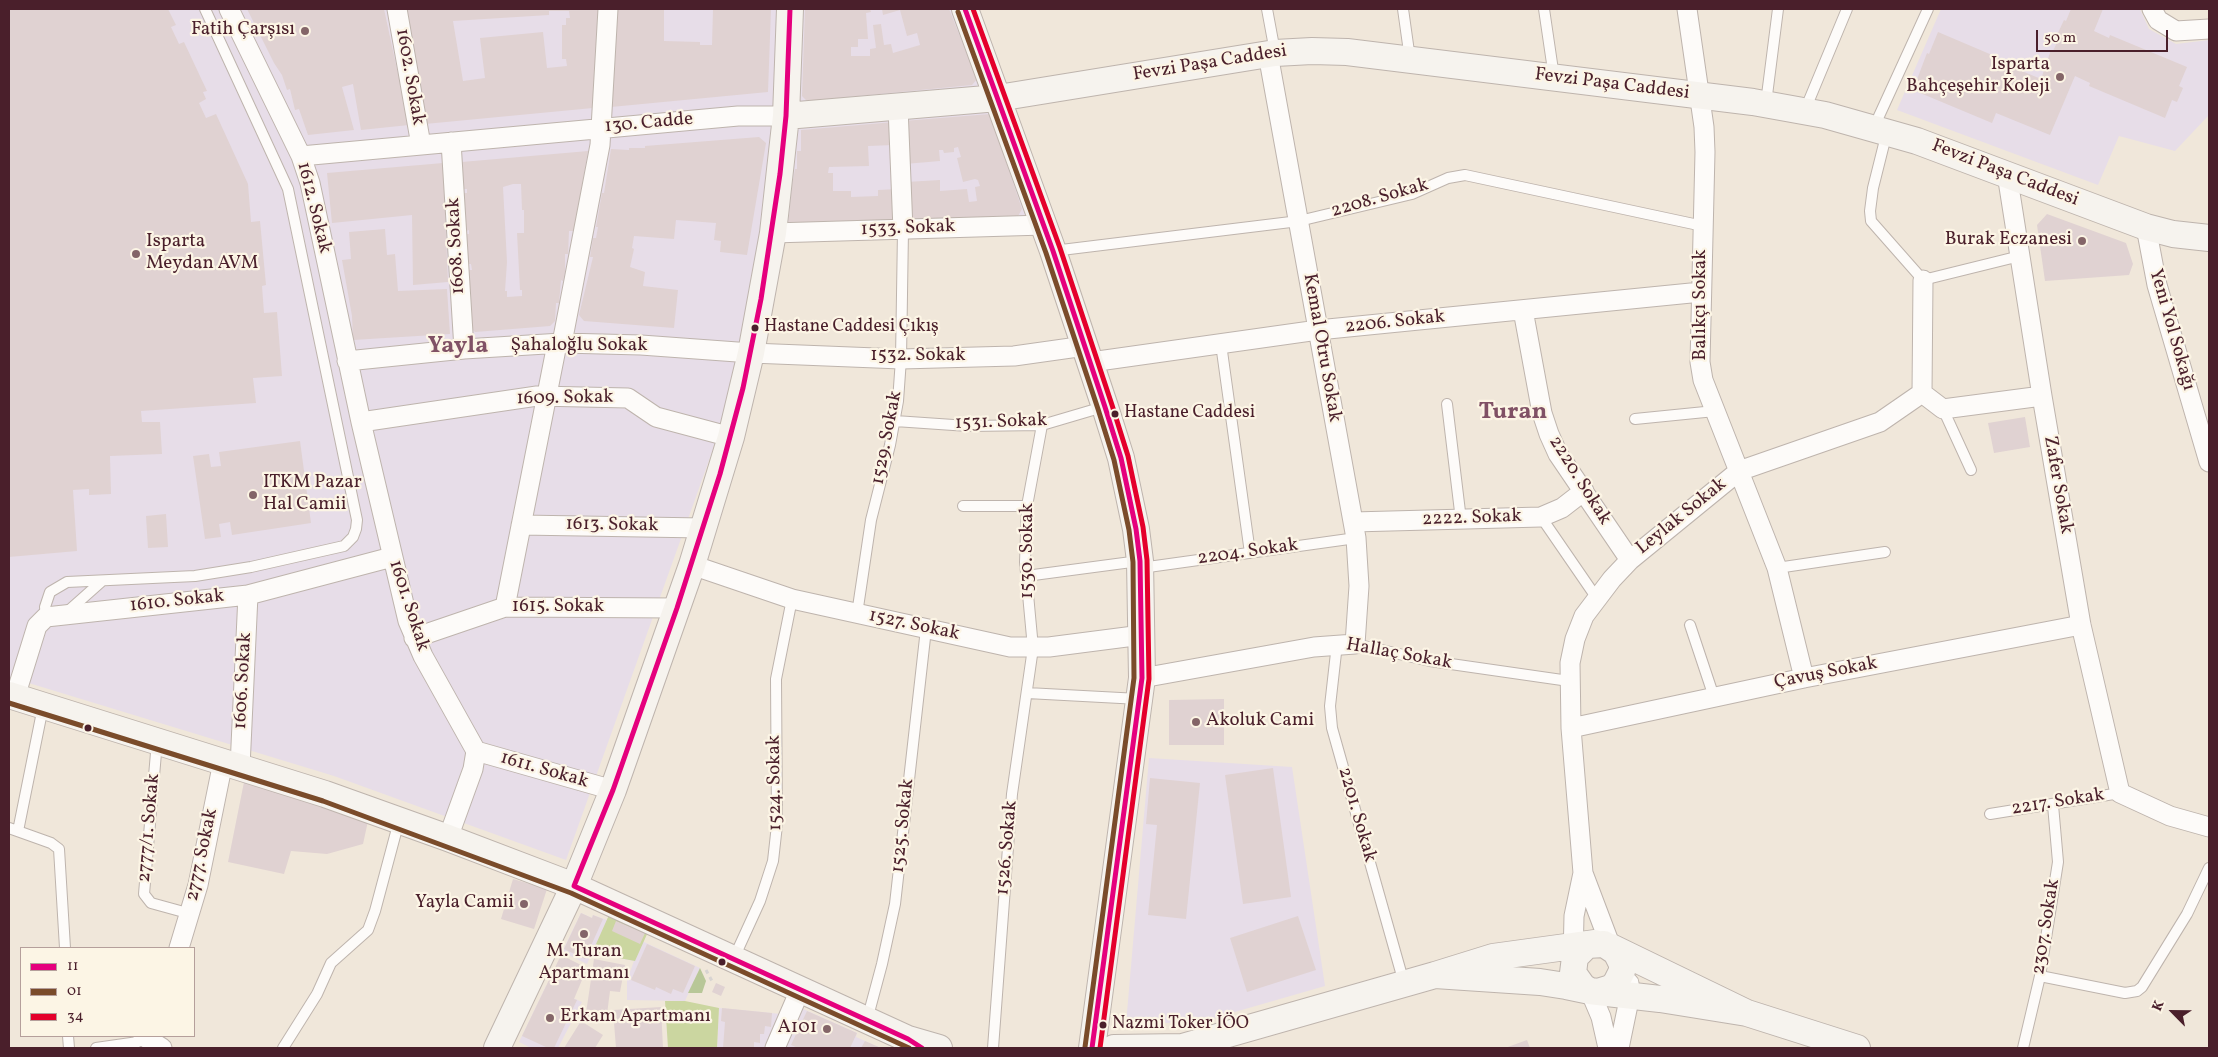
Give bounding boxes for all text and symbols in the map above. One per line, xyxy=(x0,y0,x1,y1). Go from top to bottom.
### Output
place label: Fatih Çarşısı xyxy=(191,20,295,42)
scale bar xyxy=(2038,20,2170,52)
marker: Fatih Çarşısı xyxy=(299,25,311,37)
street label: 1602. Sokak xyxy=(389,27,429,127)
text: 50 m xyxy=(2044,28,2076,49)
street label: Fevzi Paşa Caddesi xyxy=(1131,41,1289,87)
place label: Isparta Bahçeşehir Koleji xyxy=(1906,55,2050,99)
street label: Fevzi Paşa Caddesi xyxy=(1533,64,1691,106)
marker: Isparta Bahçeşehir Koleji xyxy=(2054,71,2066,83)
street label: 130. Cadde xyxy=(604,109,694,139)
street label: Fevzi Paşa Caddesi xyxy=(1928,135,2082,213)
street label: 1612. Sokak xyxy=(291,160,335,256)
street label: 2208. Sokak xyxy=(1329,174,1431,224)
street label: 1608. Sokak xyxy=(443,197,471,295)
street label: 1533. Sokak xyxy=(860,216,956,242)
place label: Burak Eczanesi xyxy=(1945,230,2072,252)
place label: Isparta Meydan AVM xyxy=(146,232,258,276)
marker: Burak Eczanesi xyxy=(2076,235,2088,247)
marker: Isparta Meydan AVM xyxy=(130,248,142,260)
street label: Balıkçı Sokak xyxy=(1691,249,1713,361)
street label: Yeni Yol Sokağı xyxy=(2143,267,2199,393)
street label: Kemal Otru Sokak xyxy=(1297,272,1345,424)
street label: 2206. Sokak xyxy=(1344,306,1446,340)
place label: Hastane Caddesi Çıkış xyxy=(764,317,939,339)
marker: Hastane Caddesi Çıkış xyxy=(750,323,760,333)
district label: Yayla xyxy=(428,334,488,362)
street label: Şahaloğlu Sokak xyxy=(510,336,648,358)
street label: 1532. Sokak xyxy=(870,346,966,368)
street label: 1609. Sokak xyxy=(516,387,614,411)
street label: 1529. Sokak xyxy=(868,389,908,487)
district label: Turan xyxy=(1479,400,1547,428)
place label: Hastane Caddesi xyxy=(1124,403,1255,425)
marker: Hastane Caddesi xyxy=(1110,409,1120,419)
street label: 1531. Sokak xyxy=(954,410,1048,436)
street label: 2220. Sokak xyxy=(1543,432,1615,530)
street label: Zafer Sokak xyxy=(2037,434,2077,536)
place label: ITKM Pazar Hal Camii xyxy=(263,473,362,517)
street label: Leylak Sokak xyxy=(1632,474,1732,560)
marker: ITKM Pazar Hal Camii xyxy=(247,489,259,501)
street label: 1530. Sokak xyxy=(1018,503,1040,599)
street label: 2222. Sokak xyxy=(1422,506,1522,532)
street label: 1613. Sokak xyxy=(565,514,659,538)
street label: 2204. Sokak xyxy=(1196,535,1300,571)
street label: 1601. Sokak xyxy=(383,557,433,655)
street label: 1610. Sokak xyxy=(129,586,225,618)
street label: 1615. Sokak xyxy=(512,597,604,619)
street label: 1527. Sokak xyxy=(866,605,962,647)
street label: 1606. Sokak xyxy=(230,632,258,730)
street label: Hallaç Sokak xyxy=(1344,634,1454,676)
street label: Çavuş Sokak xyxy=(1773,653,1879,695)
place label: Akoluk Cami xyxy=(1206,711,1314,733)
marker: Akoluk Cami xyxy=(1190,716,1202,728)
unlabelled marker xyxy=(83,723,93,733)
street label: 1524. Sokak xyxy=(764,735,788,831)
street label: 1611. Sokak xyxy=(497,748,591,794)
street label: 2201. Sokak xyxy=(1332,765,1380,865)
street label: 2777/1. Sokak xyxy=(134,773,166,883)
street label: 1525. Sokak xyxy=(888,778,920,874)
street label: 2217. Sokak xyxy=(2010,784,2106,822)
street label: 1526. Sokak xyxy=(992,800,1024,896)
street label: 2777. Sokak xyxy=(182,806,224,904)
street label: 2307. Sokak xyxy=(2028,878,2066,976)
place label: Yayla Camii xyxy=(415,893,514,915)
marker: Yayla Camii xyxy=(518,898,530,910)
marker: M. Turan Apartmanı xyxy=(578,928,590,940)
place label: M. Turan Apartmanı xyxy=(539,942,629,986)
legend xyxy=(20,947,195,1037)
text: 11 xyxy=(67,956,79,977)
unlabelled marker xyxy=(717,957,727,967)
text: 01 xyxy=(67,981,82,1002)
north arrow xyxy=(2148,987,2198,1037)
text: K xyxy=(2148,998,2169,1014)
text: 34 xyxy=(67,1006,84,1027)
place label: Erkam Apartmanı xyxy=(560,1007,711,1029)
marker: Erkam Apartmanı xyxy=(544,1012,556,1024)
place label: Nazmi Toker İÖO xyxy=(1112,1014,1249,1036)
place label: A101 xyxy=(777,1018,817,1040)
marker: Nazmi Toker İÖO xyxy=(1098,1020,1108,1030)
marker: A101 xyxy=(821,1023,833,1035)

